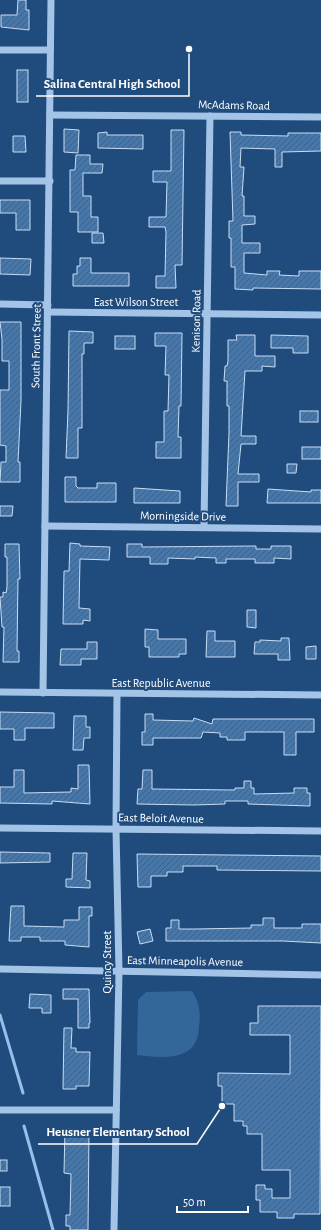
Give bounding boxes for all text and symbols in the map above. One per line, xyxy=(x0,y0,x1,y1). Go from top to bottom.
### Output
callout: Salina Central High School xyxy=(36,71,189,96)
text: Salina Central High School xyxy=(44,78,180,91)
street label: McAdams Road xyxy=(198,98,270,112)
street label: Kenison Road xyxy=(189,289,203,353)
street label: East Wilson Street xyxy=(94,296,178,308)
street label: South Front Street xyxy=(29,304,43,388)
street label: Morningside Drive xyxy=(140,509,226,523)
street label: East Republic Avenue xyxy=(112,677,210,689)
street label: East Beloit Avenue xyxy=(118,811,204,825)
street label: Quincy Street xyxy=(101,930,114,993)
street label: East Minneapolis Avenue xyxy=(127,954,243,968)
callout: Heusner Elementary School xyxy=(38,1119,197,1144)
text: Heusner Elementary School xyxy=(46,1126,190,1139)
scale bar xyxy=(177,1188,248,1214)
text: 50 m xyxy=(183,1196,206,1208)

